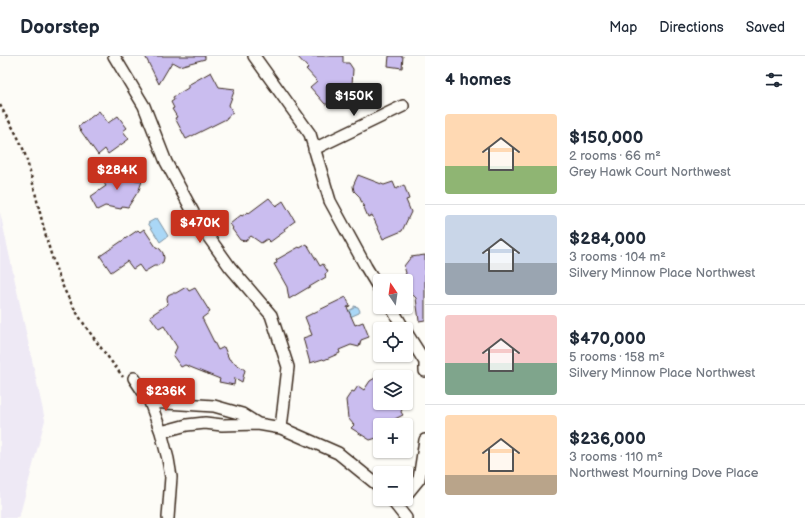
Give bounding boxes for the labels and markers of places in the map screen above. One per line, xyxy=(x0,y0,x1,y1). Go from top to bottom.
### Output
pin: $150K xyxy=(326,83,382,117)
pin: $284K xyxy=(89,157,145,191)
pin: $470K xyxy=(172,210,228,244)
pin: $236K xyxy=(138,378,194,412)

